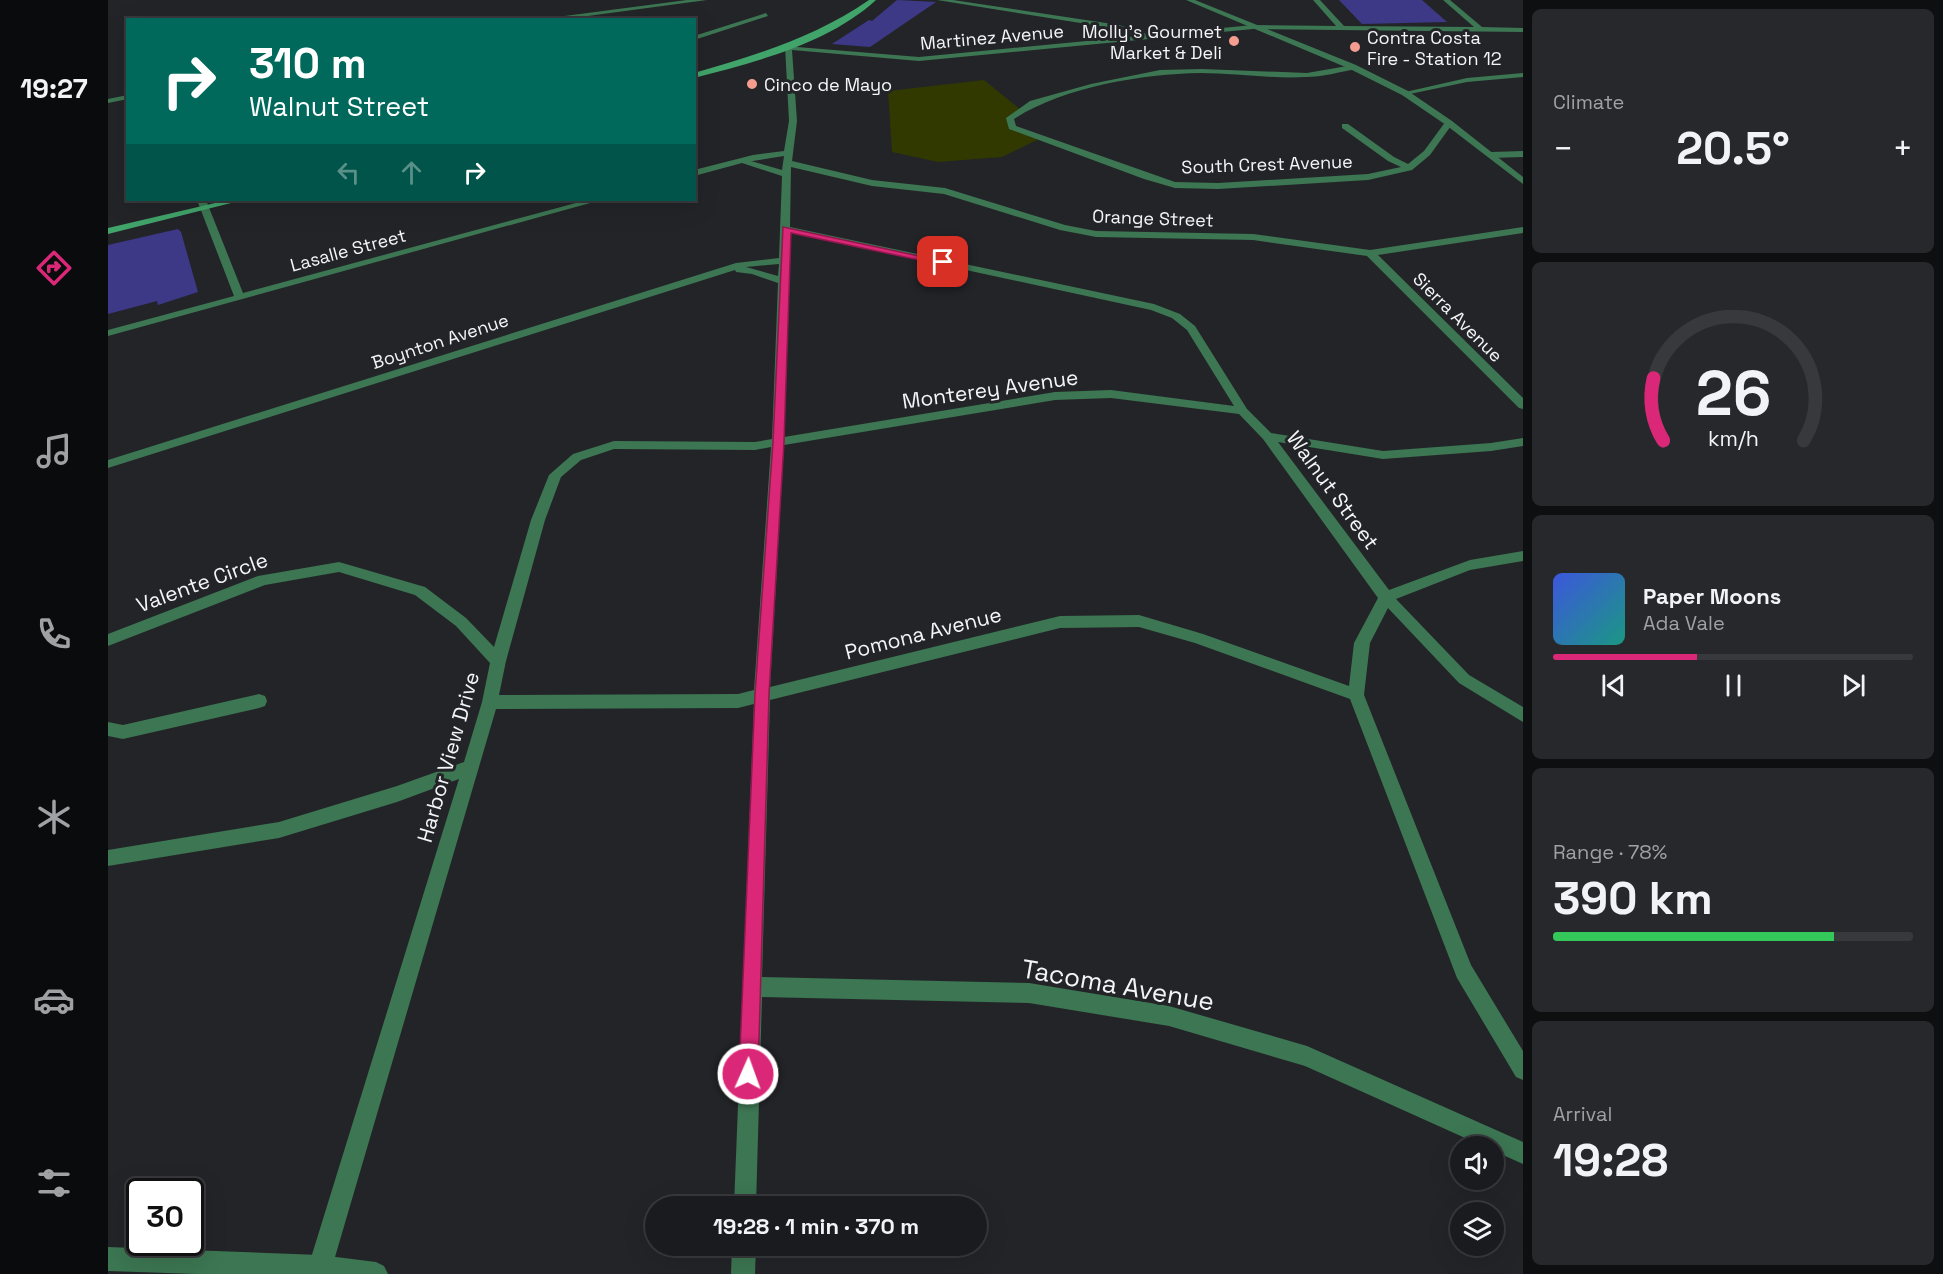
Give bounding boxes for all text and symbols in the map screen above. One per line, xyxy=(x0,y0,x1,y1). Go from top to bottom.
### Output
street label: Martinez Avenue xyxy=(919,19,1065,55)
place label: Molly's Gourmet Market & Deli xyxy=(1082,20,1222,64)
place label: Contra Costa Fire - Station 12 xyxy=(1367,26,1502,70)
marker: Molly's Gourmet Market & Deli xyxy=(1227,34,1241,48)
text: 310 m xyxy=(249,37,367,90)
marker: Contra Costa Fire - Station 12 xyxy=(1348,40,1362,54)
icon: right xyxy=(150,42,228,120)
text: 19:27 xyxy=(20,71,88,106)
place label: Cinco de Mayo xyxy=(764,73,892,96)
marker: Cinco de Mayo xyxy=(745,77,759,91)
text: Walnut Street xyxy=(249,89,429,124)
text: Climate xyxy=(1553,89,1624,115)
text: 20.5° xyxy=(1676,120,1790,177)
text: − xyxy=(1553,128,1573,170)
text: + xyxy=(1893,128,1913,170)
street label: South Crest Avenue xyxy=(1181,150,1353,178)
icon: left xyxy=(332,156,365,189)
icon: ahead xyxy=(395,156,428,189)
icon: right xyxy=(458,156,491,189)
street label: Orange Street xyxy=(1092,204,1214,232)
street label: Lasalle Street xyxy=(288,223,408,277)
pin xyxy=(917,236,968,287)
icon: arrive xyxy=(926,245,959,278)
icon: directions xyxy=(33,247,75,289)
street label: Sierra Avenue xyxy=(1408,267,1508,367)
street label: Boynton Avenue xyxy=(368,308,512,374)
text: 26 xyxy=(1695,354,1771,433)
street label: Monterey Avenue xyxy=(900,363,1080,415)
street label: Walnut Street xyxy=(1281,425,1385,555)
text: km/h xyxy=(1707,425,1759,452)
icon: music xyxy=(33,430,75,472)
street label: Valente Circle xyxy=(133,546,271,618)
text: Paper Moons xyxy=(1643,582,1781,610)
street label: Pomona Avenue xyxy=(842,600,1004,666)
text: Ada Vale xyxy=(1643,610,1725,636)
icon: phone xyxy=(33,613,75,655)
street label: Harbor View Drive xyxy=(411,669,485,845)
icon: previous xyxy=(1597,669,1630,702)
icon: pause xyxy=(1717,669,1750,702)
icon: next xyxy=(1837,669,1870,702)
icon: climate xyxy=(33,796,75,838)
text: Range · 78% xyxy=(1553,839,1667,865)
text: 390 km xyxy=(1553,870,1713,927)
street label: Tacoma Avenue xyxy=(1019,951,1217,1019)
icon: car xyxy=(33,979,75,1021)
position arrow xyxy=(716,1042,780,1106)
text: Arrival xyxy=(1553,1101,1612,1127)
text: 19:28 xyxy=(1553,1132,1668,1189)
map controls xyxy=(1450,1136,1504,1256)
button: sound xyxy=(1450,1136,1504,1190)
icon: filters xyxy=(33,1162,75,1204)
speed limit sign: 30 xyxy=(126,1178,204,1256)
button: layers xyxy=(1450,1202,1504,1256)
text: 19:28 · 1 min · 370 m xyxy=(713,1212,919,1240)

